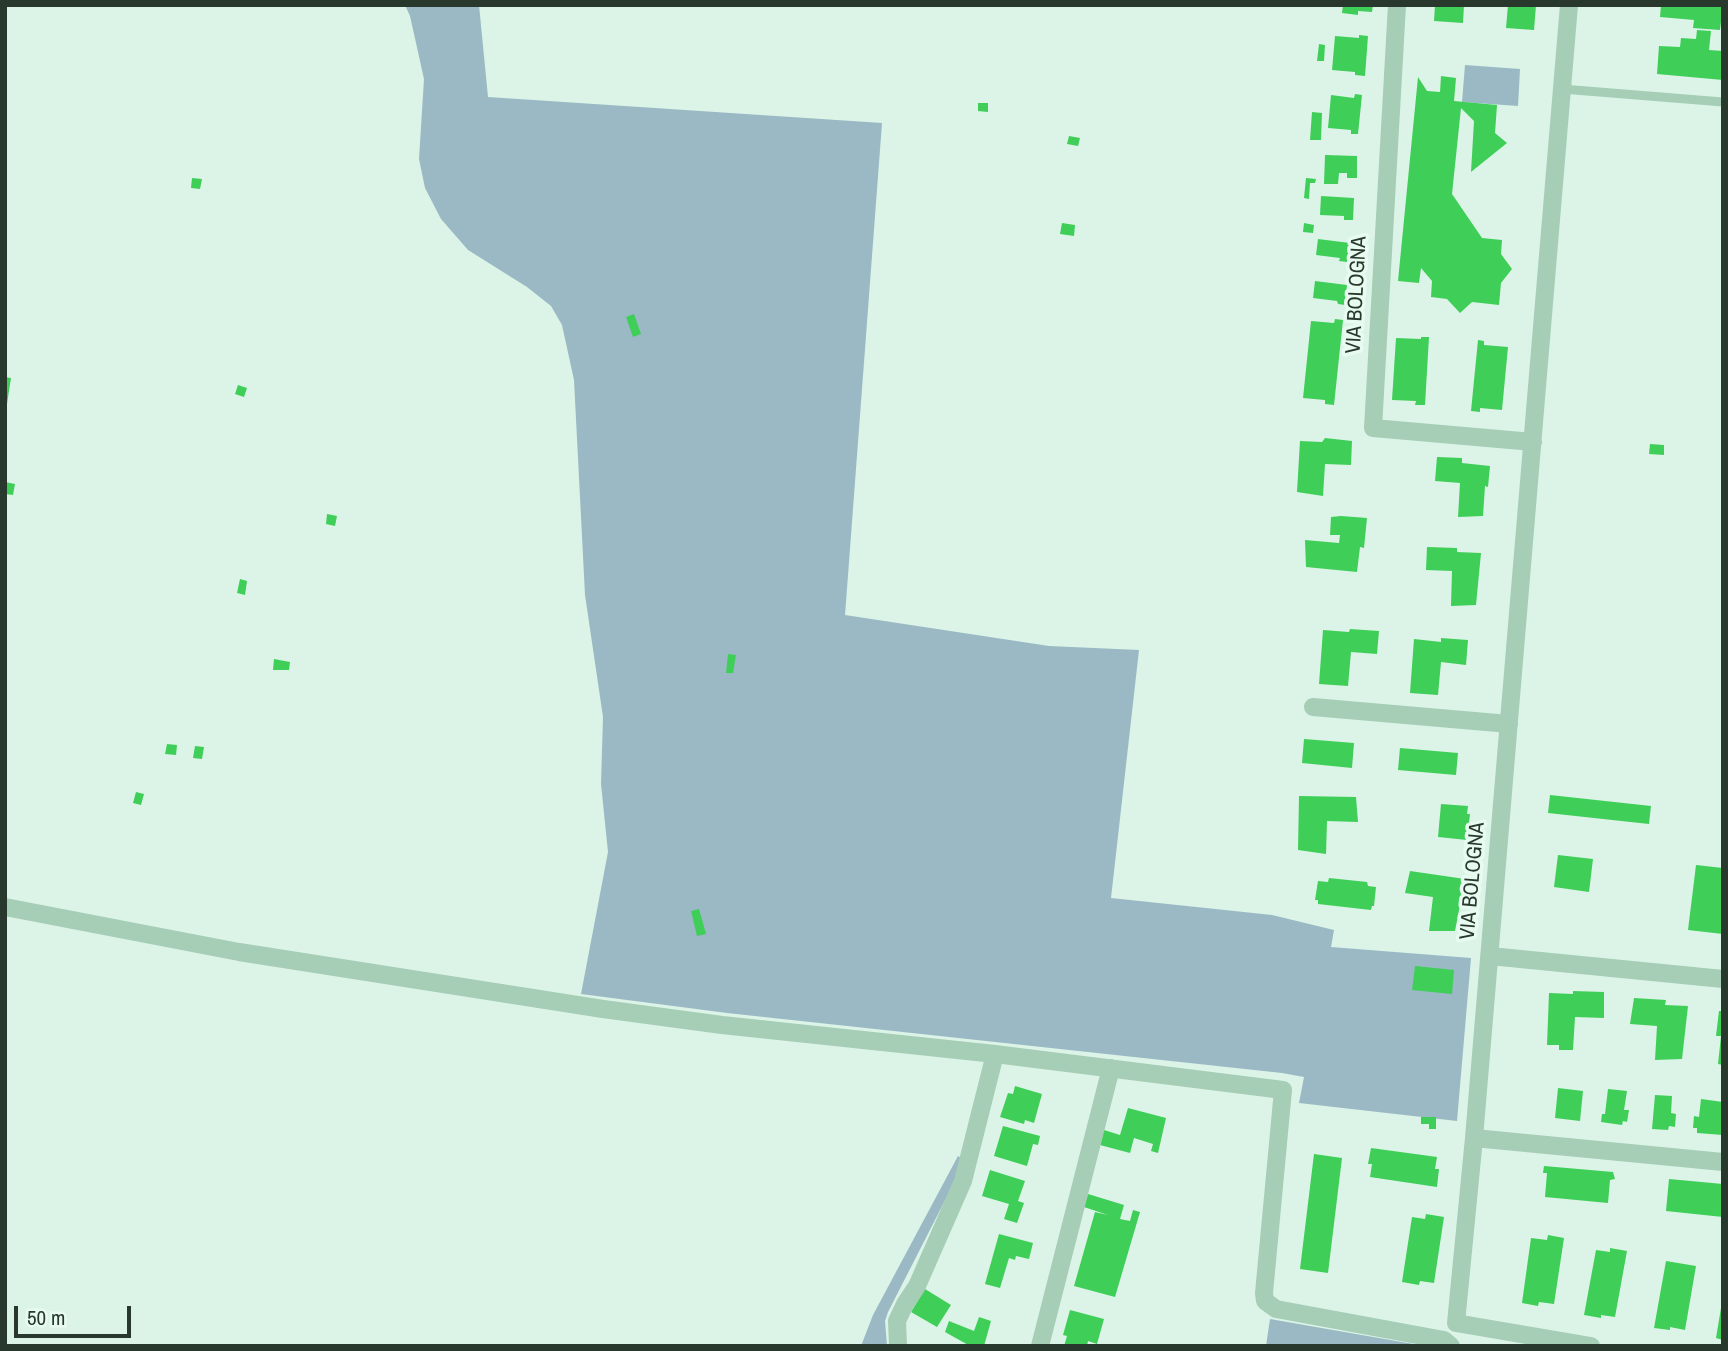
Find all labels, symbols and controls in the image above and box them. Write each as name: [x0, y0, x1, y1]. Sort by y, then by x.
street label: VIA BOLOGNA: [1341, 236, 1373, 354]
street label: VIA BOLOGNA: [1455, 821, 1491, 941]
scale bar: [18, 1292, 135, 1336]
text: 50 m: [27, 1303, 65, 1332]

